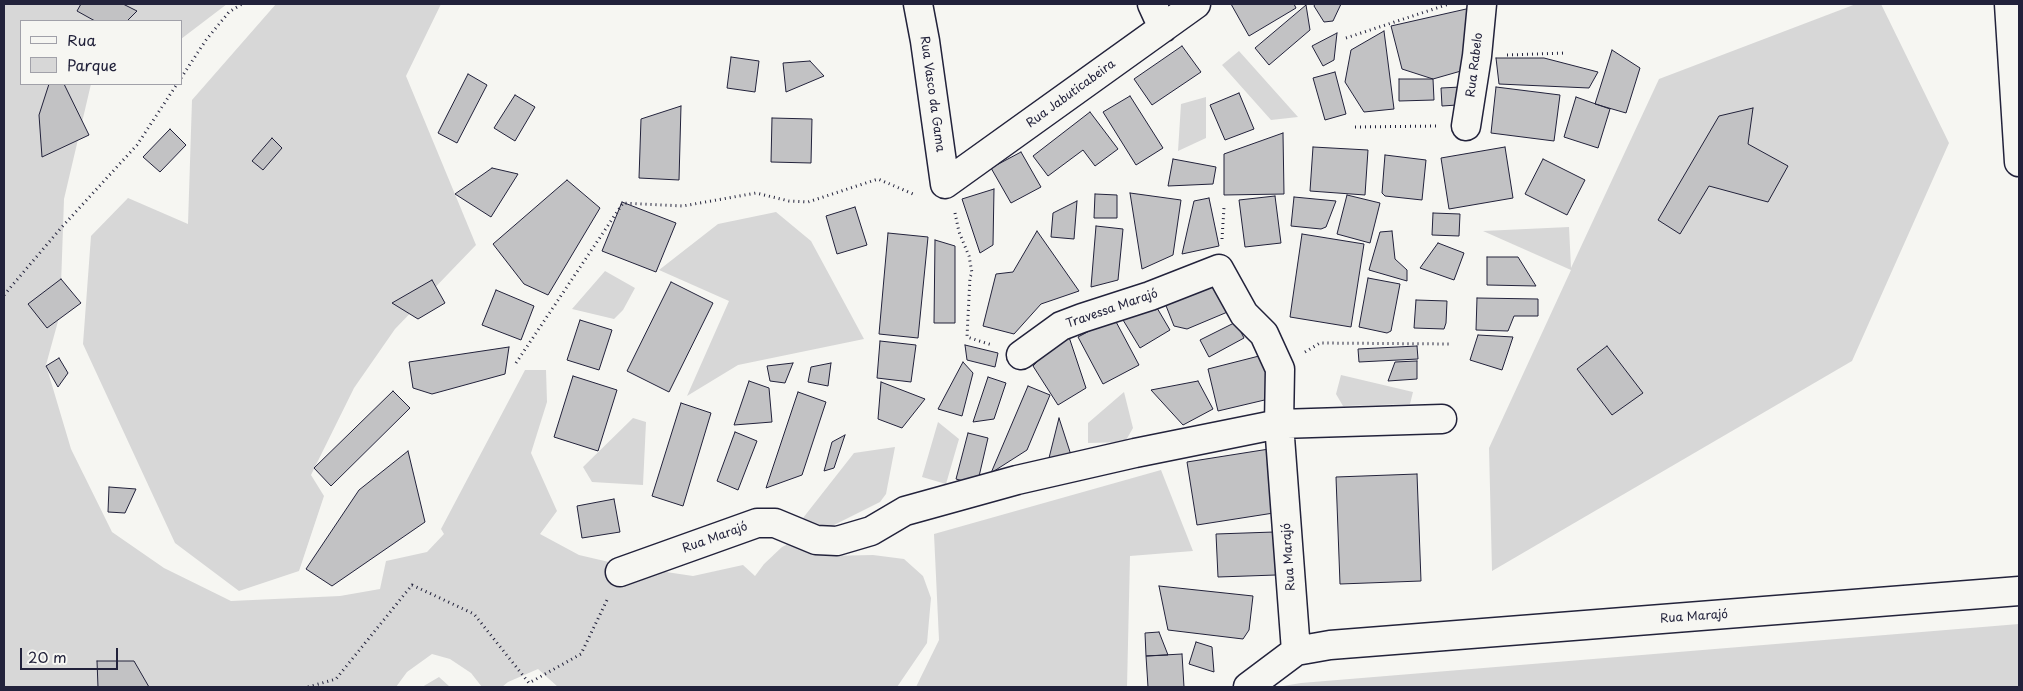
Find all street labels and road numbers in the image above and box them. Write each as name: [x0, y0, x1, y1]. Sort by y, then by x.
street label: Rua Rabelo: [1464, 32, 1486, 98]
street label: Rua Vasco da Gama: [917, 35, 947, 153]
street label: Rua Jabuticabeira: [1024, 57, 1118, 131]
street label: Travessa Marajó: [1064, 287, 1160, 331]
street label: Rua Marajó: [681, 520, 749, 556]
street label: Rua Marajó: [1279, 522, 1299, 592]
street label: Rua Marajó: [1659, 607, 1729, 627]

